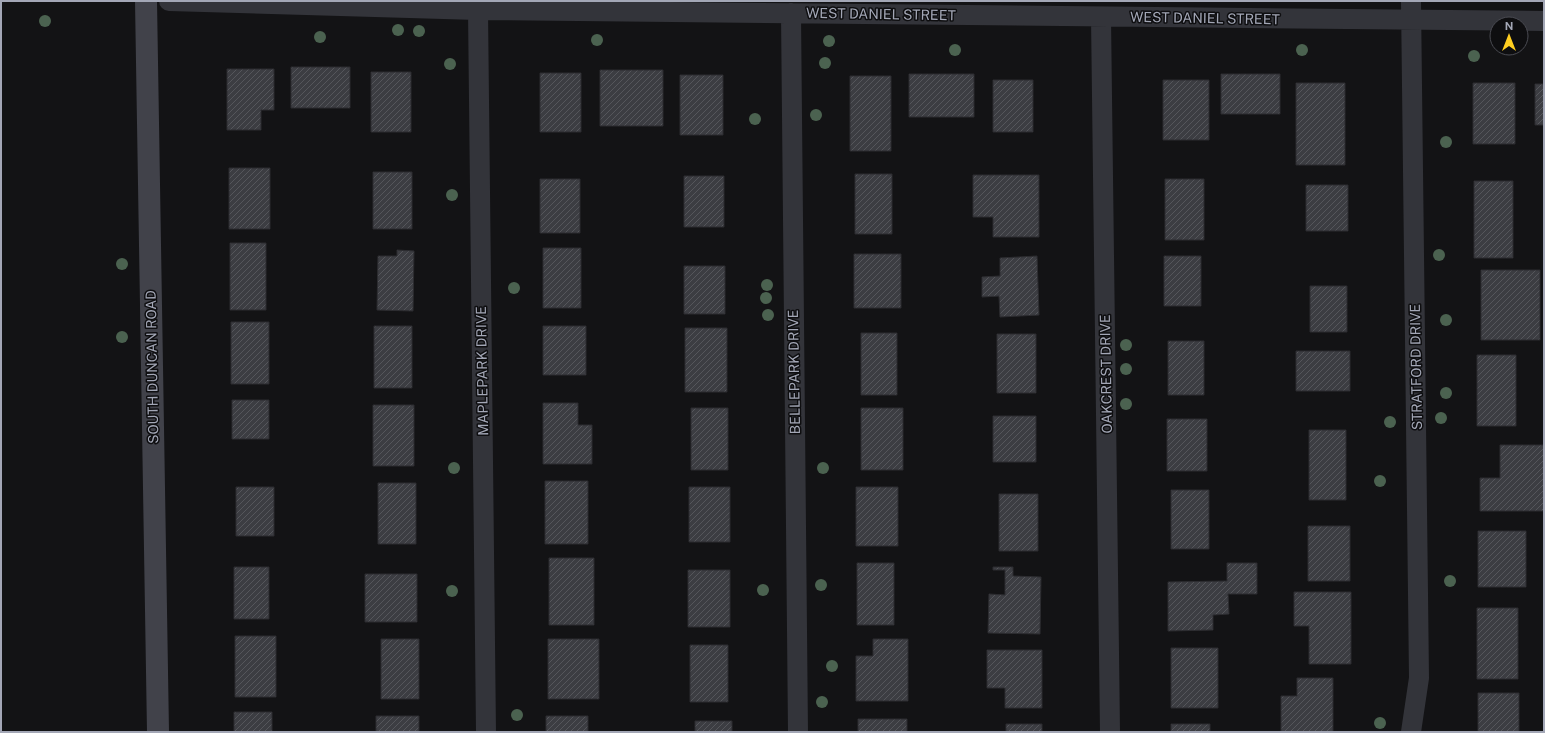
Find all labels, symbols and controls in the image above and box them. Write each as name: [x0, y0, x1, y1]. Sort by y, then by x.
street label: WEST DANIEL STREET: [806, 5, 956, 23]
street label: WEST DANIEL STREET: [1130, 9, 1280, 27]
north arrow: [1489, 16, 1529, 56]
text: N: [1505, 20, 1513, 32]
street label: SOUTH DUNCAN ROAD: [143, 290, 161, 444]
street label: STRATFORD DRIVE: [1407, 304, 1425, 430]
street label: MAPLEPARK DRIVE: [473, 306, 491, 436]
street label: BELLEPARK DRIVE: [785, 309, 803, 435]
street label: OAKCREST DRIVE: [1097, 314, 1115, 434]

